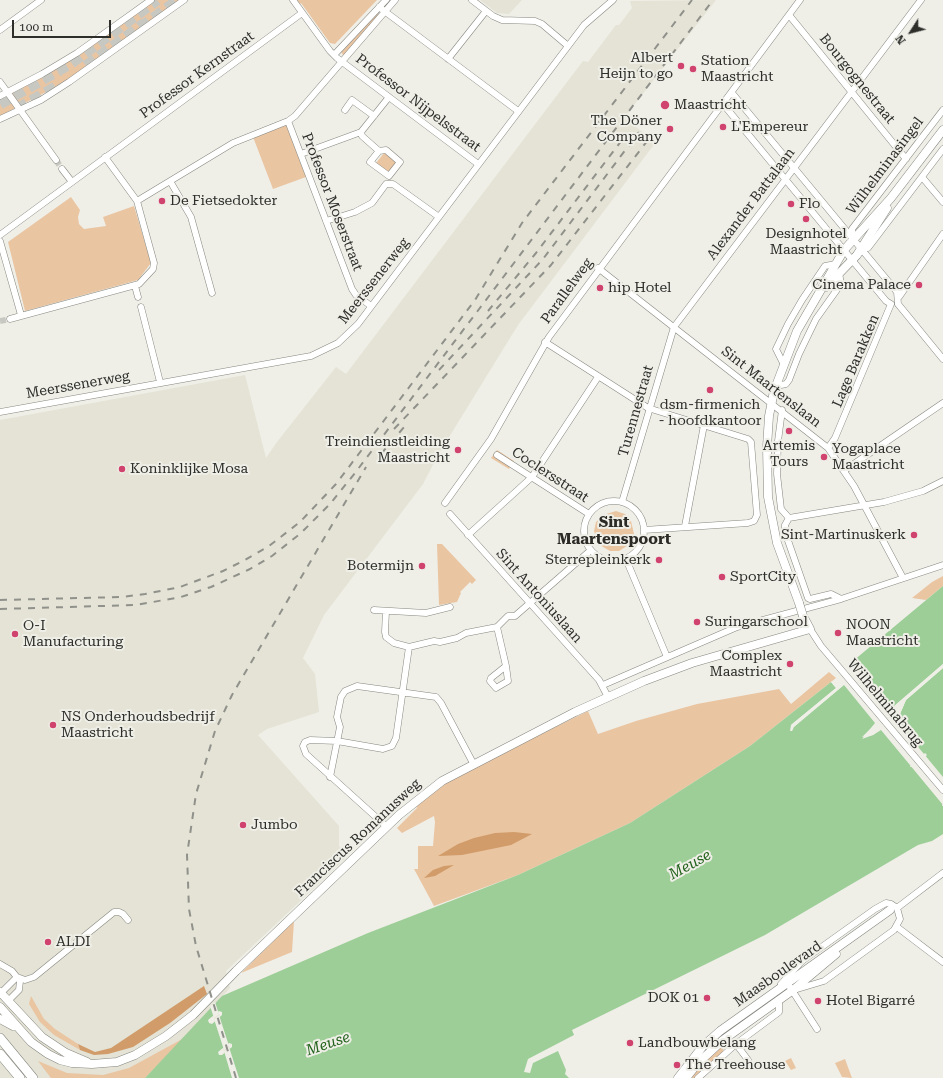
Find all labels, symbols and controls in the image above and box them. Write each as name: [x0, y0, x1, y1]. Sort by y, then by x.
scale bar: [14, 12, 113, 38]
north arrow: [891, 12, 931, 52]
text: 100 m: [19, 20, 53, 34]
street label: Professor Kernstraat: [137, 28, 257, 122]
street label: Bourgognestraat: [816, 31, 898, 127]
text: N: [893, 32, 909, 47]
street label: Professor Nijpelsstraat: [352, 50, 484, 156]
place label: Albert Heijn to go: [599, 50, 673, 82]
place label: Station Maastricht: [701, 53, 773, 86]
marker: Albert Heijn to go: [676, 61, 686, 71]
marker: Station Maastricht: [688, 64, 698, 74]
place label: Maastricht: [674, 97, 746, 113]
marker: Maastricht: [659, 99, 671, 111]
place label: The Döner Company: [590, 113, 662, 146]
street label: Wilhelminasingel: [843, 114, 927, 218]
place label: L'Empereur: [731, 119, 808, 135]
marker: L'Empereur: [718, 122, 728, 132]
marker: The Döner Company: [665, 124, 675, 134]
street label: Professor Moserstraat: [298, 131, 366, 273]
street label: Alexander Battalaan: [703, 145, 799, 263]
place label: De Fietsedokter: [170, 193, 277, 209]
marker: De Fietsedokter: [157, 196, 167, 206]
place label: Flo: [799, 196, 820, 212]
marker: Flo: [786, 199, 796, 209]
marker: Designhotel Maastricht: [801, 214, 811, 224]
place label: Designhotel Maastricht: [765, 226, 847, 258]
street label: Meerssenerweg: [335, 235, 413, 327]
street label: Parallelweg: [538, 255, 596, 327]
place label: Cinema Palace: [812, 277, 911, 293]
place label: hip Hotel: [608, 280, 671, 296]
marker: Cinema Palace: [914, 280, 924, 290]
marker: hip Hotel: [595, 283, 605, 293]
street label: Lage Barakken: [829, 312, 883, 410]
street label: Sint Maartenslaan: [718, 343, 824, 431]
street label: Turennestraat: [615, 363, 657, 459]
street label: Meerssenerweg: [25, 368, 131, 402]
marker: dsm-firmenich - hoofdkantoor: [705, 385, 715, 395]
place label: dsm-firmenich - hoofdkantoor: [658, 397, 762, 430]
marker: Artemis Tours: [784, 426, 794, 436]
place label: Treindienstleiding Maastricht: [325, 434, 450, 466]
place label: Artemis Tours: [763, 438, 815, 470]
place label: Yogaplace Maastricht: [832, 441, 904, 474]
street label: Coclersstraat: [508, 444, 592, 506]
marker: Treindienstleiding Maastricht: [453, 445, 463, 455]
marker: Yogaplace Maastricht: [819, 452, 829, 462]
place label: Koninklijke Mosa: [130, 461, 248, 477]
marker: Koninklijke Mosa: [117, 464, 127, 474]
district label: Sint Maartenspoort: [557, 514, 671, 549]
place label: Sint-Martinuskerk: [781, 527, 906, 543]
marker: Sint-Martinuskerk: [909, 530, 919, 540]
street label: Sint Antoniuslaan: [492, 546, 586, 646]
place label: Sterrepleinkerk: [545, 552, 651, 568]
marker: Sterrepleinkerk: [654, 555, 664, 565]
place label: Botermijn: [347, 558, 414, 574]
marker: Botermijn: [417, 561, 427, 571]
place label: SportCity: [730, 569, 796, 585]
marker: SportCity: [717, 572, 727, 582]
place label: Suringarschool: [705, 614, 808, 630]
marker: Suringarschool: [692, 617, 702, 627]
place label: NOON Maastricht: [846, 617, 918, 650]
place label: O-I Manufacturing: [23, 618, 123, 650]
marker: NOON Maastricht: [833, 628, 843, 638]
marker: O-I Manufacturing: [10, 629, 20, 639]
place label: Complex Maastricht: [710, 648, 782, 680]
street label: Wilhelminabrug: [843, 656, 927, 750]
marker: Complex Maastricht: [785, 659, 795, 669]
place label: NS Onderhoudsbedrijf Maastricht: [61, 709, 215, 742]
marker: NS Onderhoudsbedrijf Maastricht: [48, 720, 58, 730]
street label: Franciscus Romanusweg: [292, 775, 424, 901]
place label: Jumbo: [251, 817, 298, 833]
marker: Jumbo: [238, 820, 248, 830]
water label: Meuse: [666, 846, 714, 884]
place label: ALDI: [56, 934, 91, 950]
marker: ALDI: [43, 937, 53, 947]
street label: Maasboulevard: [731, 938, 825, 1010]
place label: DOK 01: [648, 990, 699, 1006]
marker: DOK 01: [702, 993, 712, 1003]
place label: Hotel Bigarré: [826, 993, 915, 1009]
marker: Hotel Bigarré: [813, 996, 823, 1006]
water label: Meuse: [304, 1028, 352, 1060]
place label: Landbouwbelang: [638, 1035, 756, 1051]
marker: Landbouwbelang: [625, 1038, 635, 1048]
place label: The Treehouse: [685, 1057, 785, 1073]
marker: The Treehouse: [672, 1060, 682, 1070]

